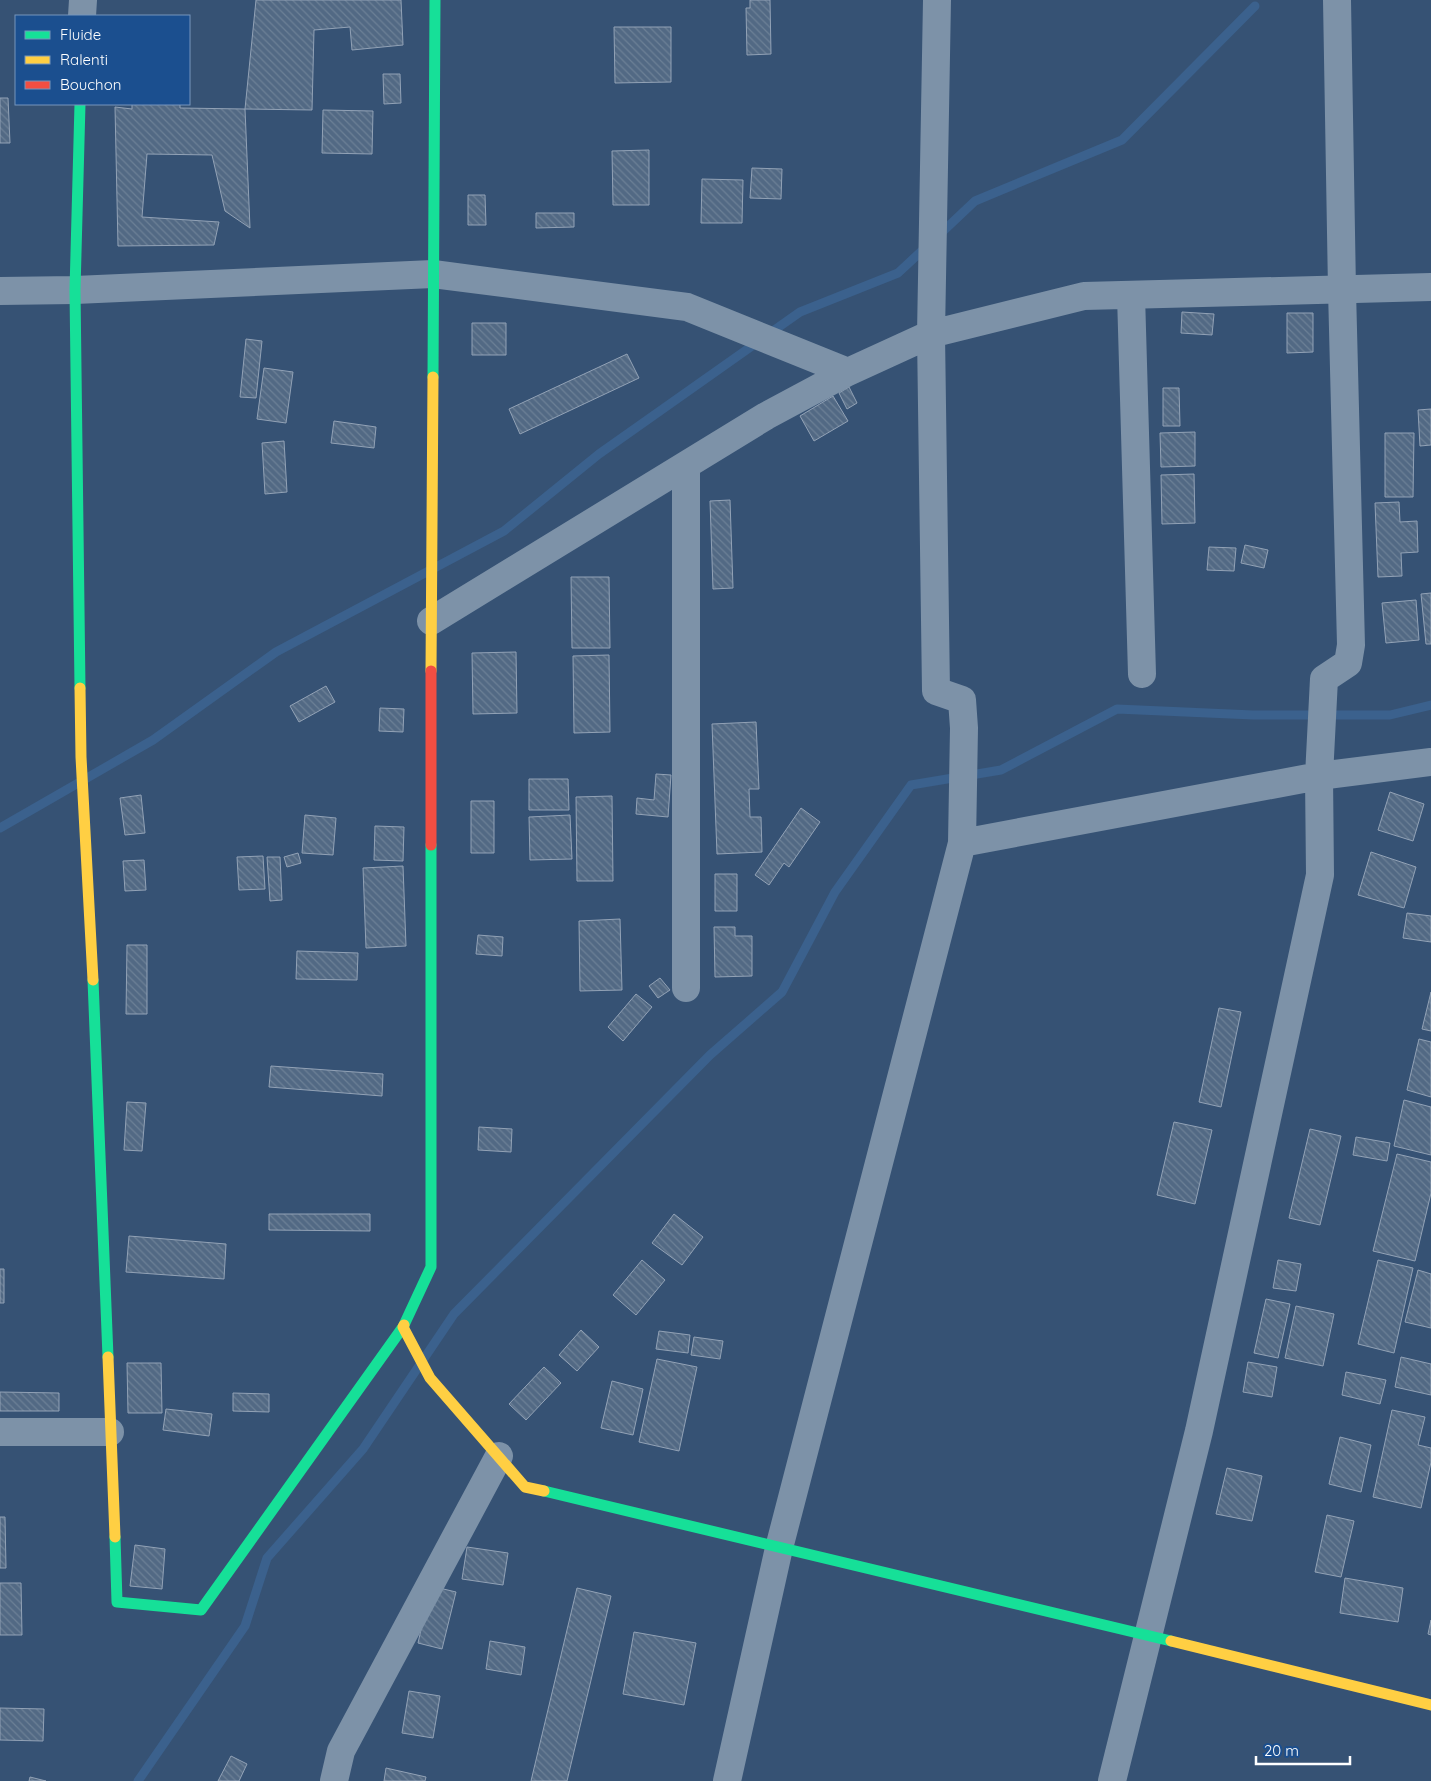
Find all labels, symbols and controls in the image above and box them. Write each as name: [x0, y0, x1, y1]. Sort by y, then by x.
legend: [15, 15, 190, 105]
text: Fluide: [60, 25, 101, 44]
text: Ralenti: [60, 50, 108, 69]
text: Bouchon: [60, 75, 121, 94]
scale bar: [1256, 1734, 1350, 1766]
text: 20 m: [1264, 1741, 1299, 1760]

